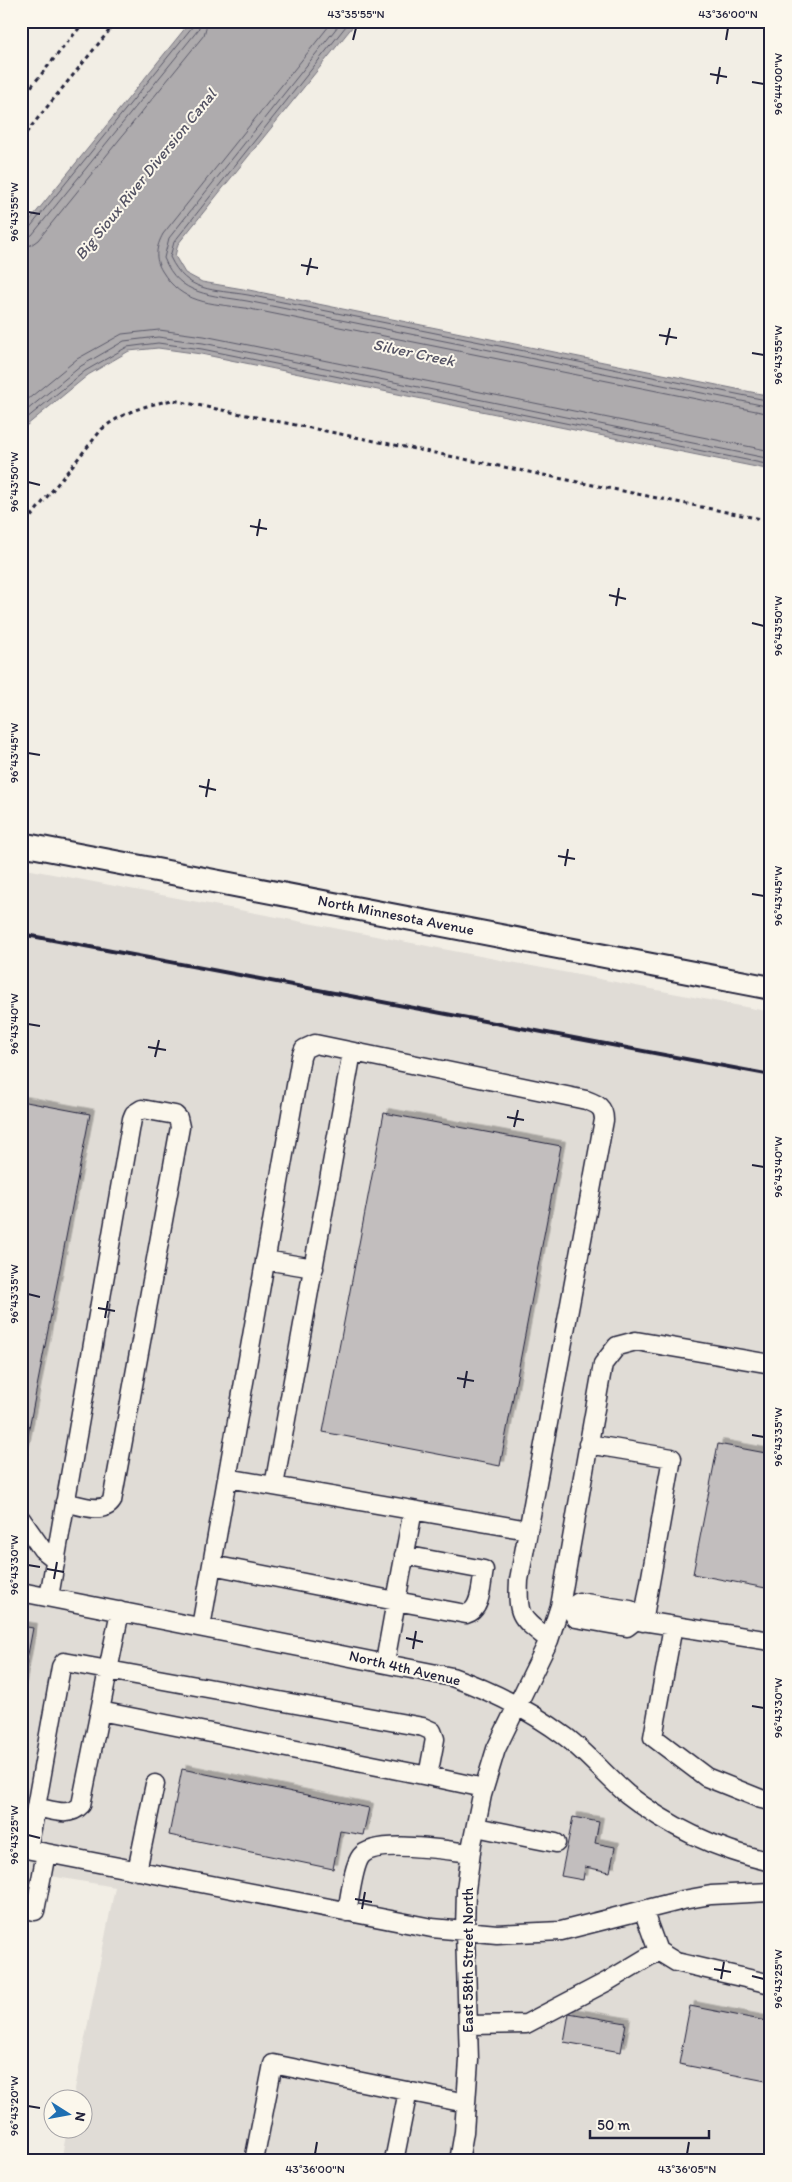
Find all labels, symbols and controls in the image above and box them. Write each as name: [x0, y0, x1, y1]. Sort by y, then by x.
text: 43°35'55"N: [327, 7, 385, 21]
text: 43°36'00"N: [698, 7, 758, 21]
text: 96°44'00"W: [771, 53, 785, 115]
water label: Big Sioux River Diversion Canal: [71, 84, 221, 263]
text: 96°43'55"W: [7, 182, 21, 242]
text: 96°43'55"W: [771, 325, 785, 385]
water label: Silver Creek: [372, 335, 457, 371]
text: 96°43'50"W: [7, 452, 21, 512]
text: 96°43'50"W: [771, 596, 785, 656]
text: 96°43'45"W: [7, 723, 21, 783]
text: 96°43'45"W: [771, 866, 785, 926]
street label: North Minnesota Avenue: [316, 891, 476, 939]
text: 96°43'40"W: [7, 993, 21, 1055]
text: 96°43'40"W: [771, 1136, 785, 1198]
text: 96°43'35"W: [7, 1264, 21, 1324]
text: 96°43'35"W: [771, 1407, 785, 1467]
text: 96°43'30"W: [7, 1535, 21, 1595]
street label: North 4th Avenue: [347, 1646, 463, 1690]
text: 96°43'30"W: [771, 1678, 785, 1738]
text: 96°43'25"W: [7, 1805, 21, 1865]
street label: East 58th Street North: [459, 1887, 477, 2033]
text: 96°43'25"W: [771, 1949, 785, 2009]
text: 96°43'20"W: [7, 2076, 21, 2136]
north arrow: [42, 2090, 92, 2140]
scale bar: [590, 2107, 708, 2139]
text: N: [71, 2110, 90, 2123]
text: 50 m: [597, 2116, 630, 2134]
text: 43°36'00"N: [285, 2162, 345, 2176]
text: 43°36'05"N: [658, 2162, 716, 2176]

